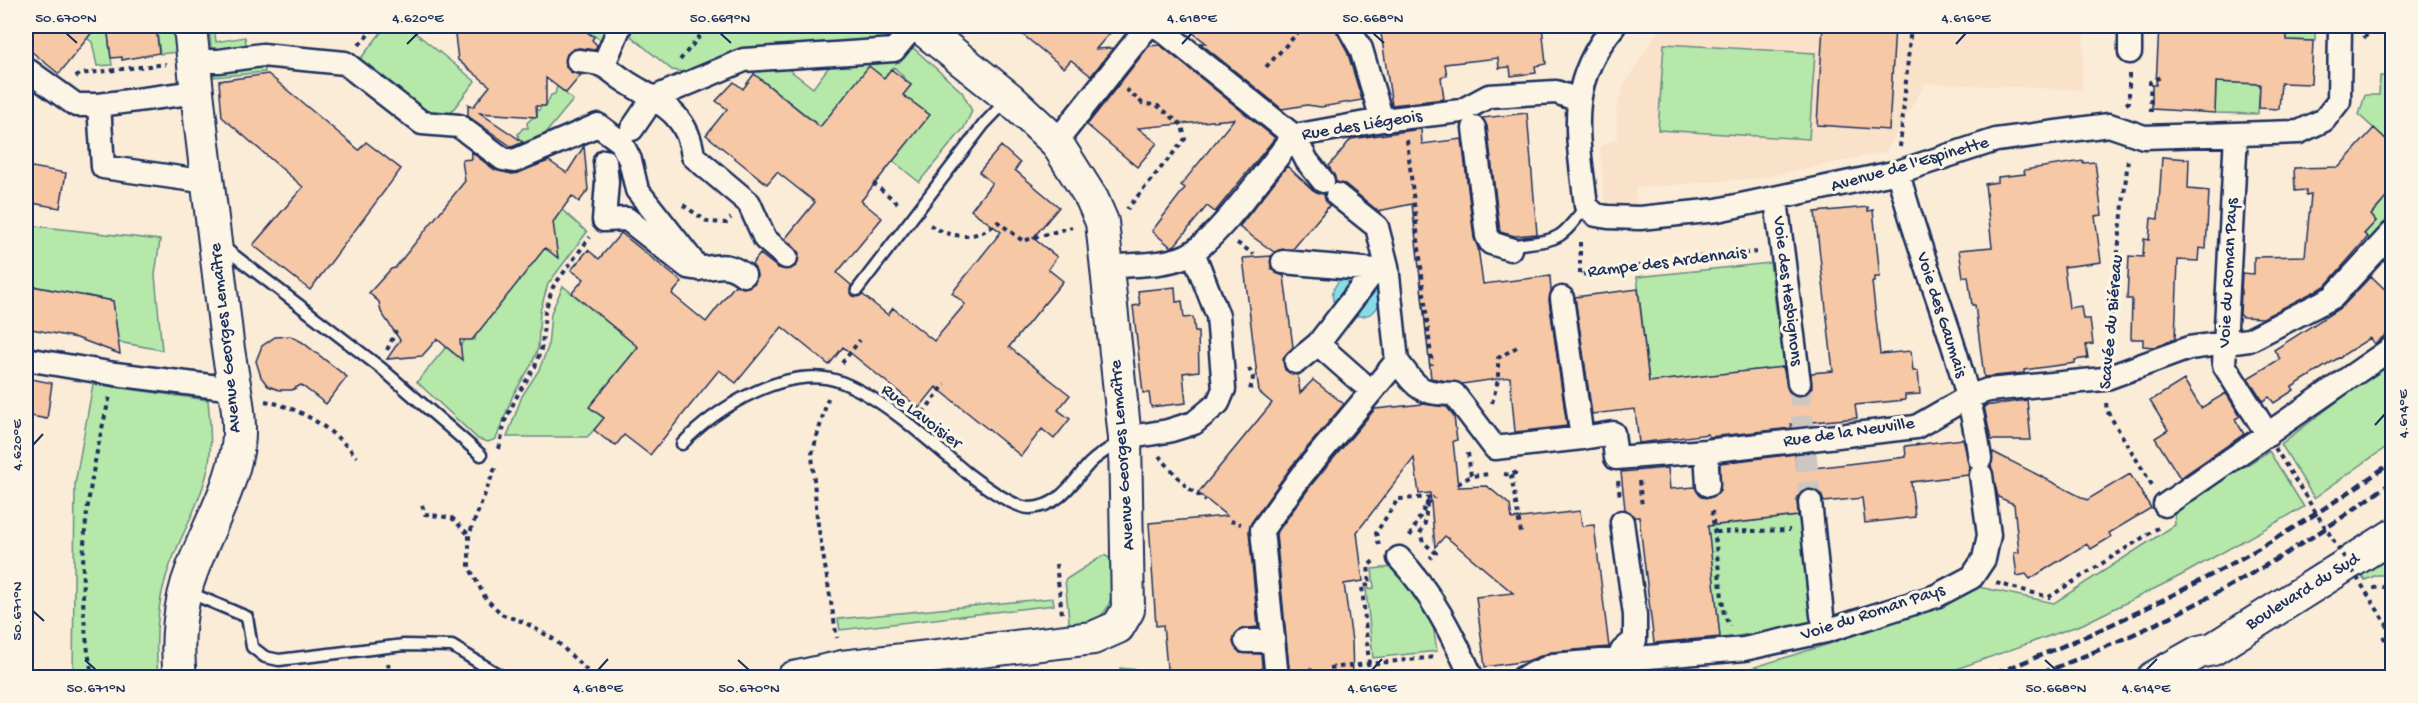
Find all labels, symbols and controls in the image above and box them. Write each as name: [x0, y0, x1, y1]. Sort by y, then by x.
text: 50.670°N: [35, 10, 97, 28]
text: 4.620°E: [392, 10, 444, 28]
text: 50.669°N: [690, 10, 750, 28]
text: 4.618°E: [1167, 10, 1218, 28]
text: 50.668°N: [1342, 10, 1404, 28]
text: 4.616°E: [1941, 10, 1991, 28]
street label: Rue des Liégeois: [1300, 106, 1425, 146]
street label: Avenue de l'Espinette: [1829, 132, 1992, 198]
street label: Voie du Roman Pays: [2215, 196, 2243, 349]
street label: Voie des Hesbignons: [1767, 214, 1807, 368]
street label: Avenue Georges Lemaître: [206, 241, 246, 434]
street label: Rampe des Ardennais: [1586, 243, 1749, 283]
street label: Voie des Gaumais: [1911, 249, 1972, 382]
street label: Scavée du Biéreau: [2096, 253, 2128, 390]
street label: Avenue Georges Lemaître: [1106, 358, 1140, 551]
street label: Rue Lavoisier: [877, 380, 967, 455]
text: 4.614°E: [2395, 389, 2413, 438]
street label: Rue de la Neuville: [1782, 413, 1917, 453]
text: 4.620°E: [9, 419, 27, 471]
street label: Boulevard du Sud: [2241, 548, 2365, 636]
street label: Voie du Roman Pays: [1798, 579, 1949, 646]
text: 50.671°N: [9, 581, 27, 641]
text: 50.671°N: [66, 680, 126, 698]
text: 4.618°E: [573, 680, 624, 698]
text: 50.670°N: [718, 680, 780, 698]
text: 4.616°E: [1347, 680, 1397, 698]
text: 50.668°N: [2025, 680, 2087, 698]
text: 4.614°E: [2122, 680, 2171, 698]

